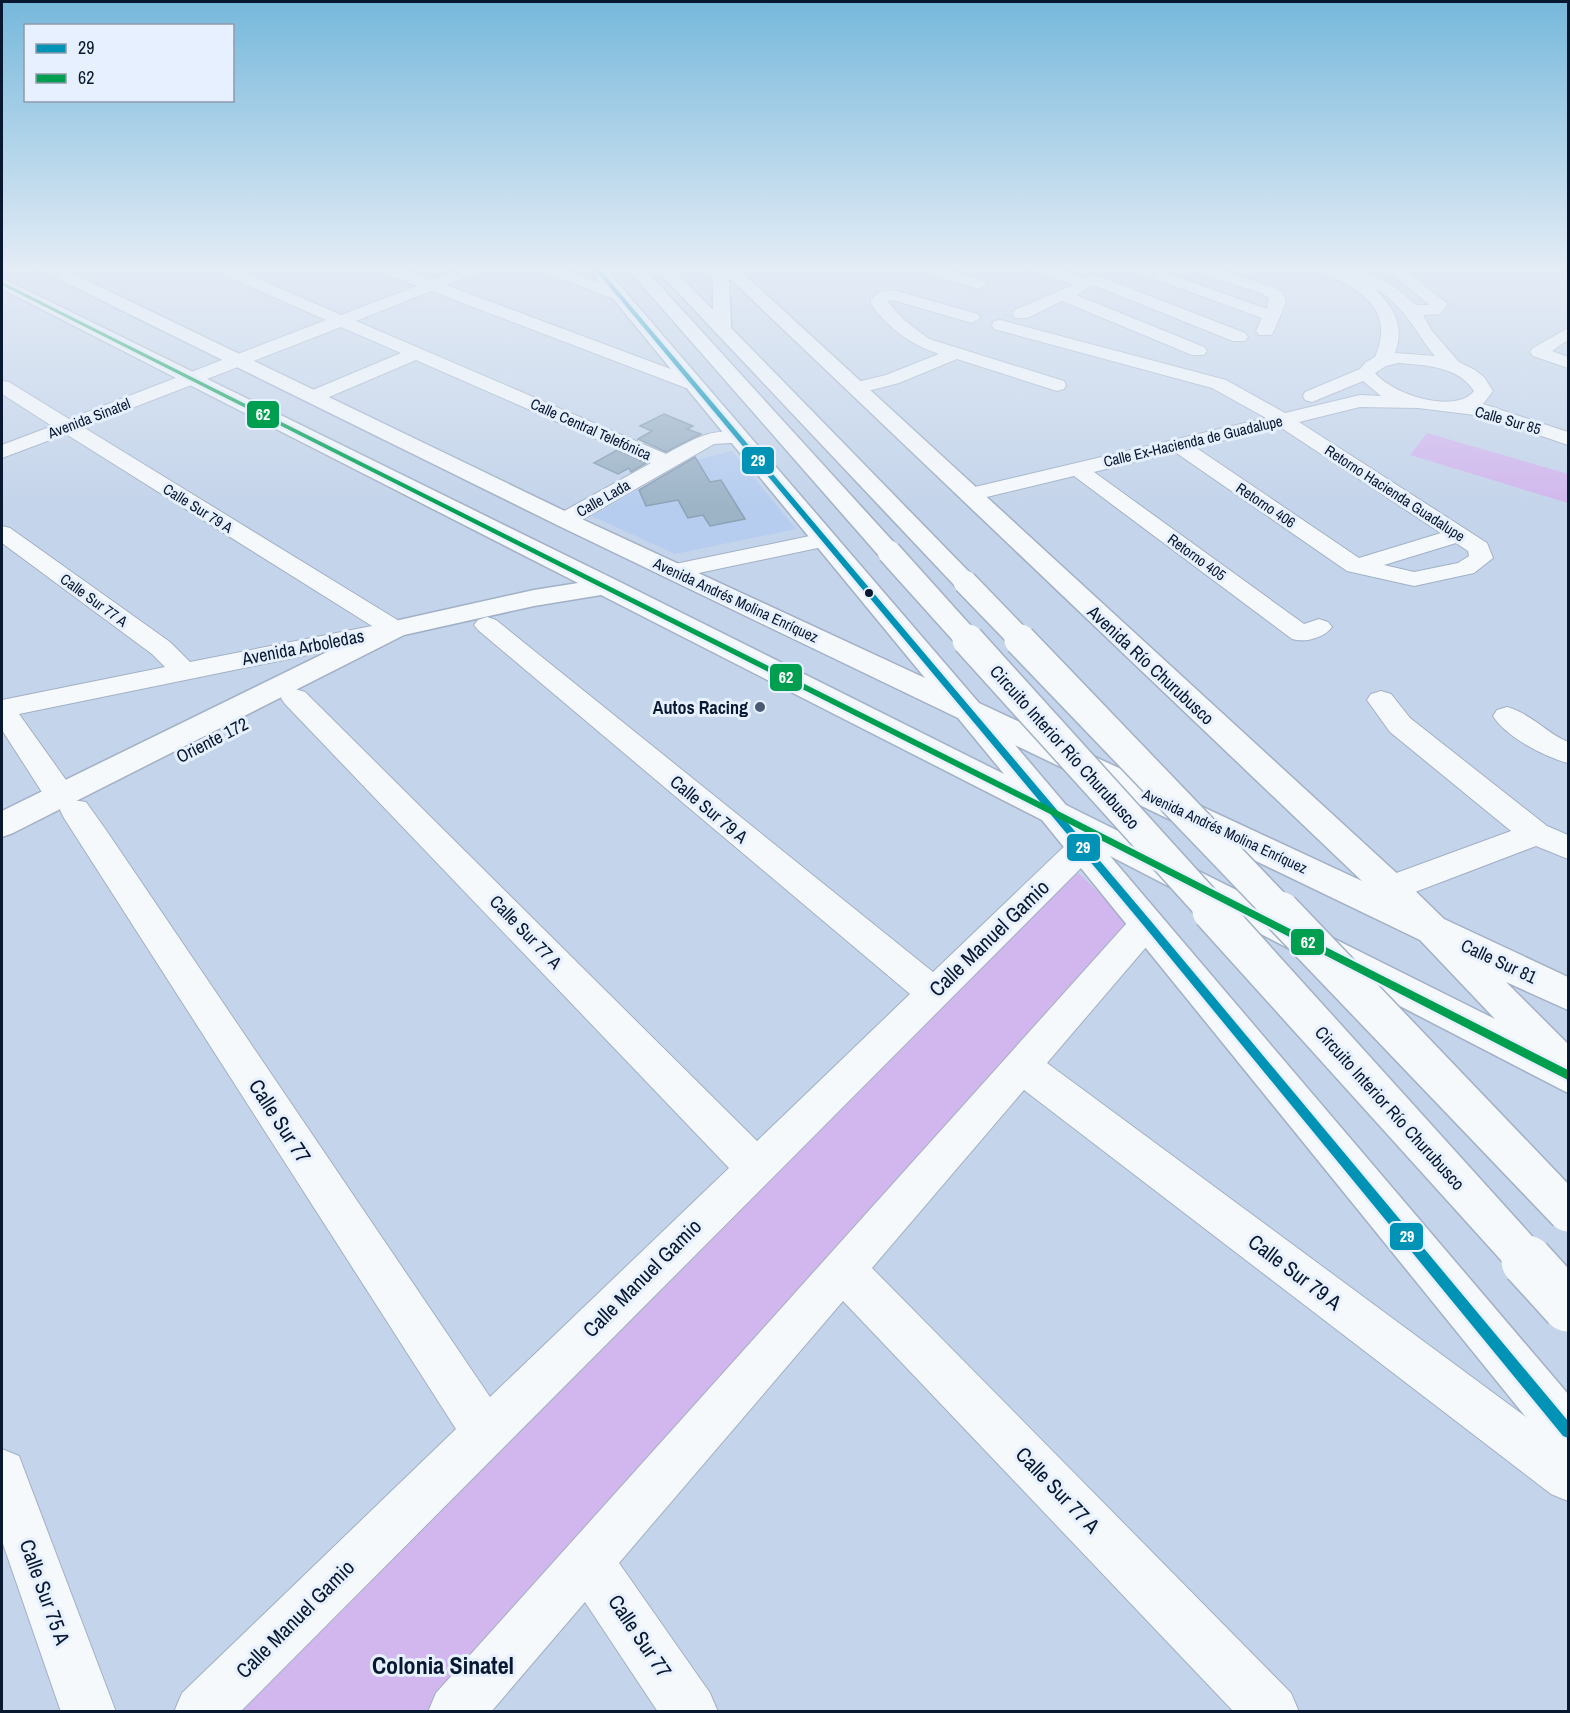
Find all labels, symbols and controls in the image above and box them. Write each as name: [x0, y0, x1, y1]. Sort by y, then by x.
legend: [24, 24, 234, 102]
text: 29: [78, 35, 94, 60]
text: 62: [78, 65, 94, 90]
street label: Avenida Sinatel: [44, 393, 133, 444]
street label: Calle Central Telefónica: [527, 393, 655, 465]
line badge: 62: [246, 400, 280, 429]
street label: Calle Sur 85: [1473, 401, 1544, 439]
text: 62: [256, 403, 270, 425]
street label: Calle Ex-Hacienda de Guadalupe: [1101, 410, 1285, 472]
street label: Retorno Hacienda Guadalupe: [1321, 440, 1469, 546]
line badge: 29: [741, 446, 775, 475]
text: 29: [751, 449, 765, 471]
street label: Calle Lada: [572, 474, 634, 522]
street label: Retorno 406: [1232, 477, 1300, 533]
street label: Calle Sur 79 A: [159, 478, 238, 538]
street label: Retorno 405: [1163, 529, 1231, 585]
street label: Avenida Andrés Molina Enríquez: [649, 552, 822, 647]
street label: Calle Sur 77 A: [56, 568, 133, 632]
unlabelled marker: [863, 587, 875, 599]
street label: Avenida Río Churubusco: [1082, 599, 1220, 730]
street label: Avenida Arboledas: [239, 623, 366, 671]
street label: Circuito Interior Río Churubusco: [984, 659, 1146, 835]
line badge: 62: [769, 663, 803, 692]
text: 62: [779, 666, 793, 688]
place label: Autos Racing: [653, 695, 748, 720]
marker: Autos Racing: [753, 700, 767, 714]
street label: Oriente 172: [172, 711, 252, 769]
street label: Calle Sur 79 A: [665, 769, 753, 849]
street label: Avenida Andrés Molina Enríquez: [1138, 783, 1311, 878]
line badge: 29: [1066, 833, 1101, 862]
text: 29: [1076, 836, 1090, 858]
street label: Calle Manuel Gamio: [922, 873, 1056, 1003]
street label: Calle Sur 77 A: [484, 889, 568, 975]
line badge: 62: [1290, 928, 1325, 956]
text: 62: [1301, 931, 1315, 953]
street label: Calle Sur 81: [1457, 933, 1542, 990]
street label: Circuito Interior Río Churubusco: [1309, 1020, 1471, 1196]
street label: Calle Sur 77: [242, 1073, 318, 1169]
street label: Calle Manuel Gamio: [576, 1212, 708, 1344]
line badge: 29: [1389, 1222, 1424, 1251]
text: 29: [1400, 1225, 1414, 1247]
street label: Calle Sur 79 A: [1242, 1227, 1348, 1317]
street label: Calle Sur 77 A: [1009, 1440, 1107, 1540]
street label: Calle Sur 75 A: [13, 1535, 78, 1649]
street label: Calle Manuel Gamio: [229, 1553, 361, 1685]
street label: Calle Sur 77: [601, 1589, 679, 1683]
district label: Colonia Sinatel: [372, 1649, 514, 1681]

